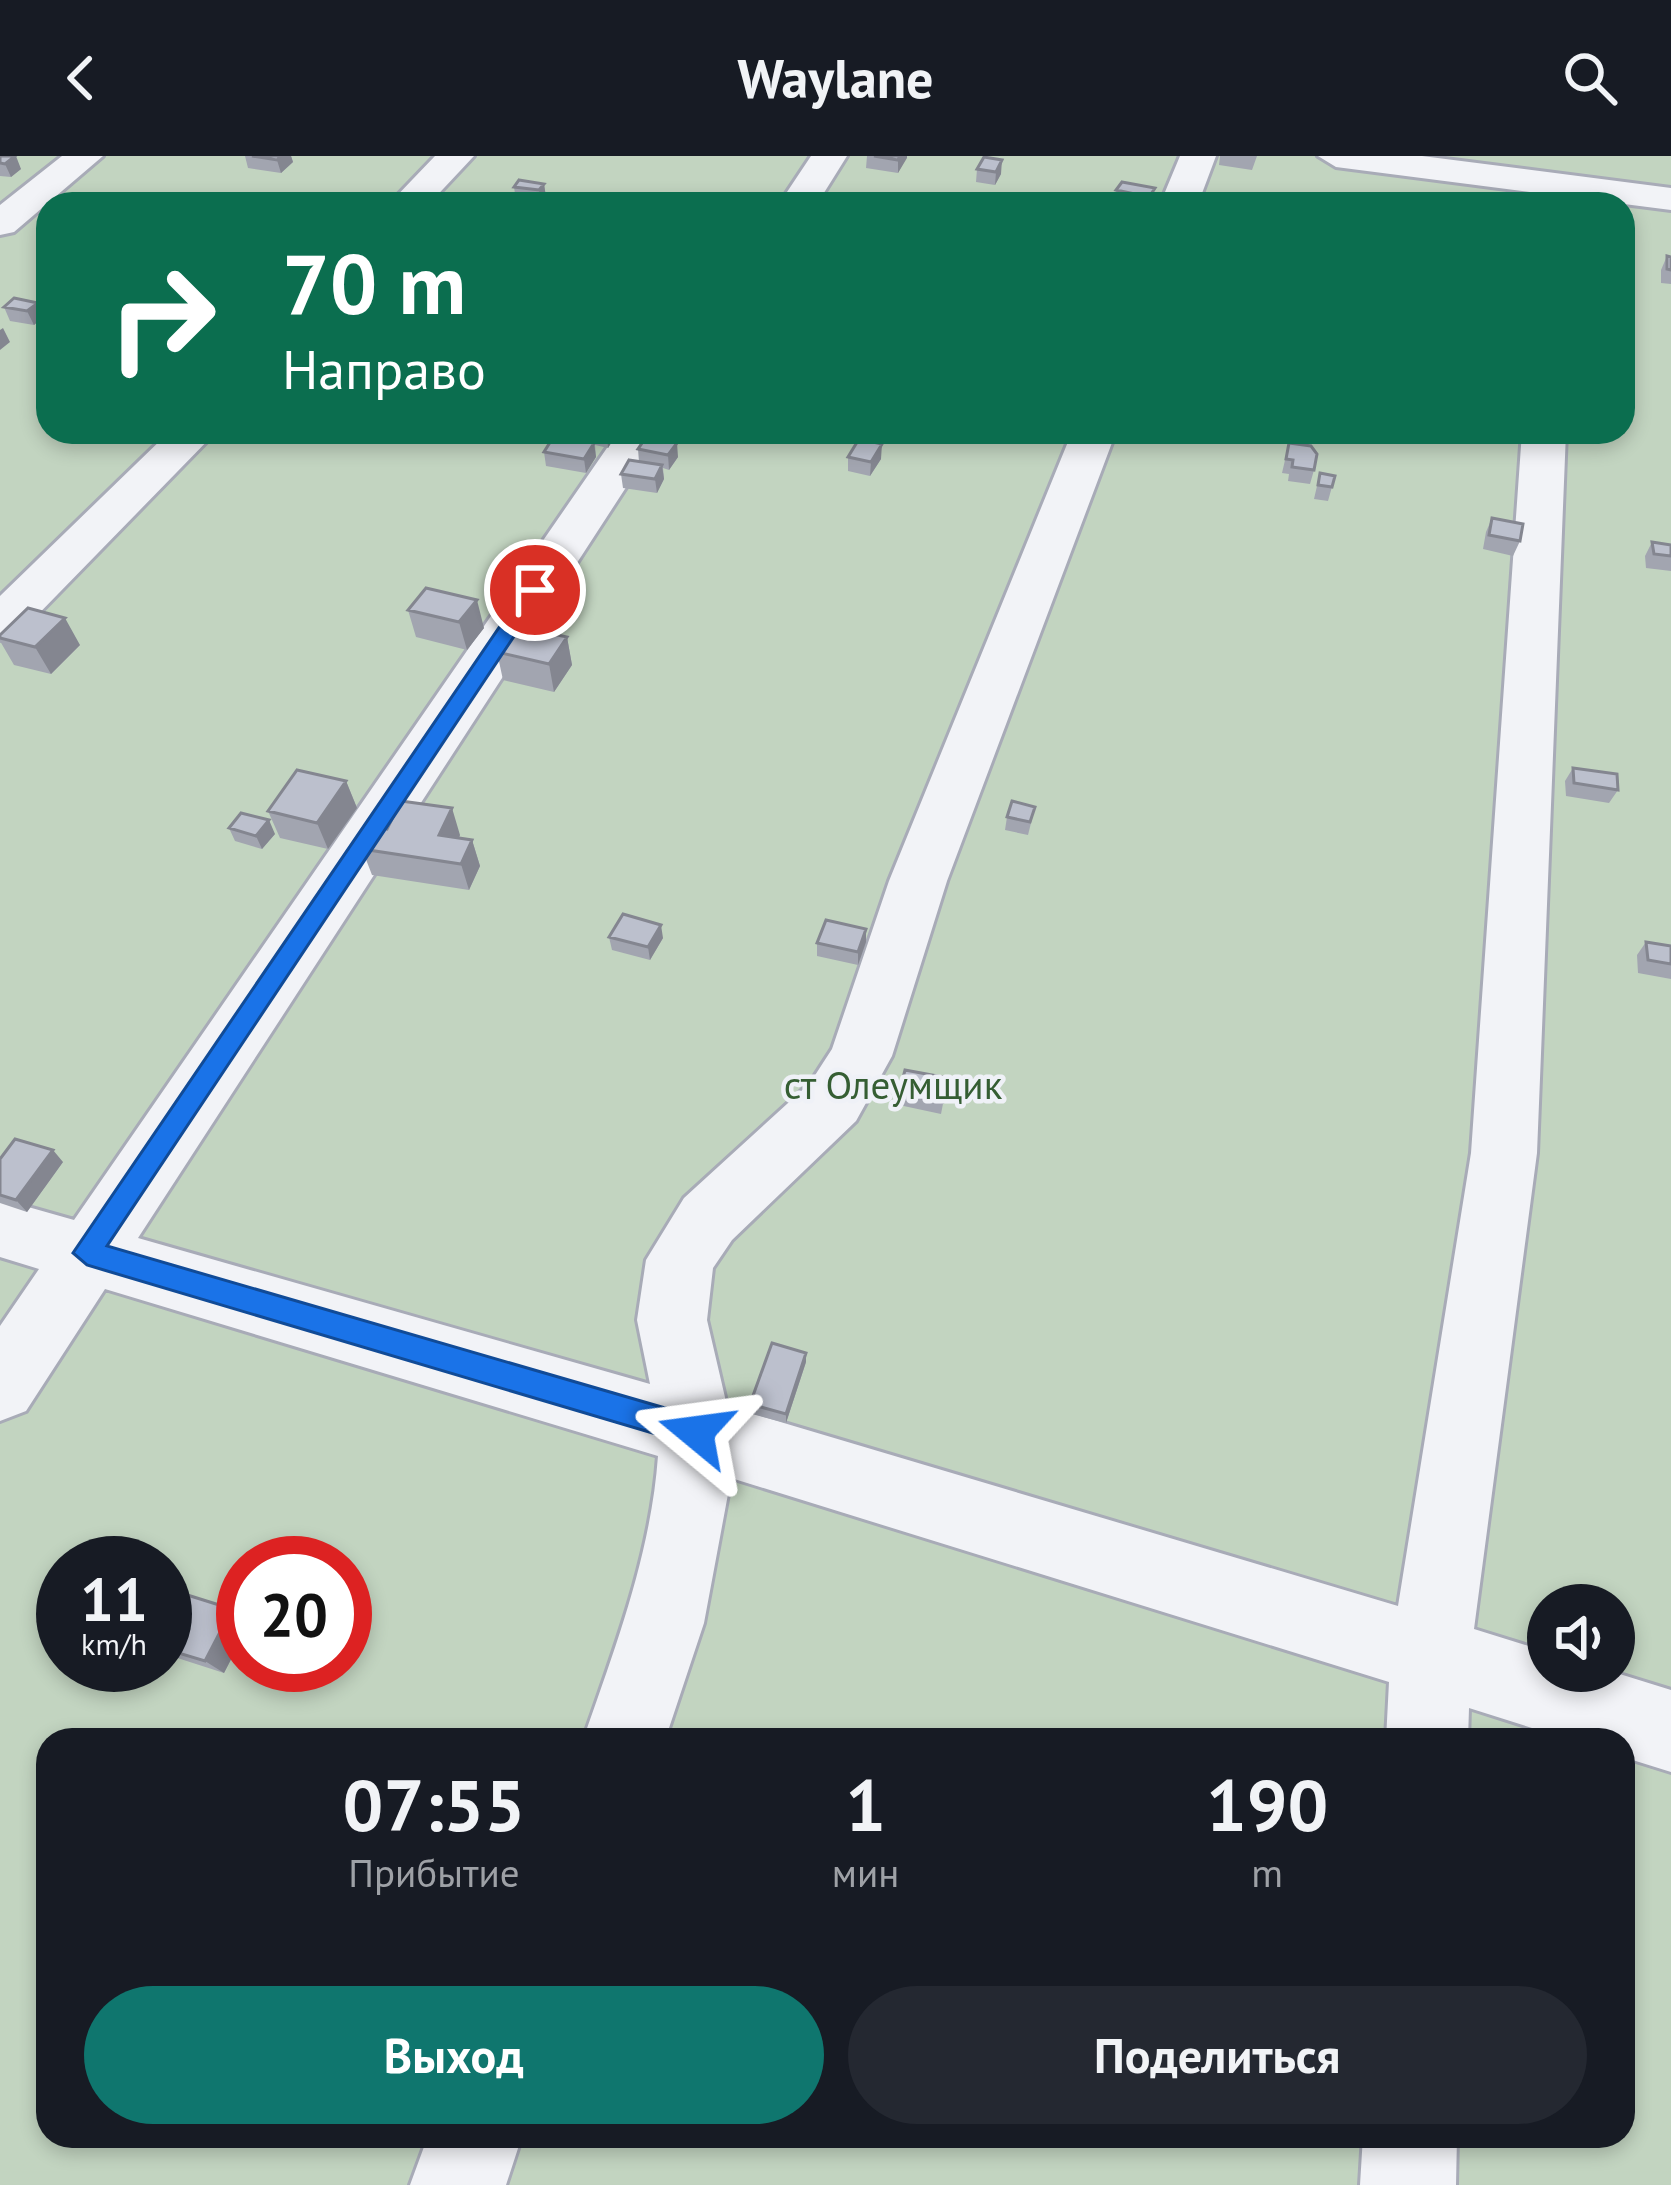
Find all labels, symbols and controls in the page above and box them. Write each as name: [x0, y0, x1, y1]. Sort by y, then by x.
text: Waylane: [737, 43, 934, 113]
icon: back: [48, 45, 114, 111]
icon: search: [1557, 45, 1623, 111]
text: 70 m: [282, 228, 466, 337]
icon: right: [84, 240, 240, 396]
text: Направо: [282, 334, 486, 404]
pin: [484, 539, 586, 641]
icon: arrive: [502, 557, 568, 623]
park label: ст Олеумщик: [784, 1059, 1003, 1110]
position arrow: [633, 1369, 759, 1495]
speed limit sign: 20: [216, 1536, 372, 1692]
text: 11: [80, 1560, 148, 1638]
map controls: [1527, 1584, 1635, 1692]
button: sound: [1527, 1584, 1635, 1692]
text: km/h: [81, 1624, 147, 1663]
text: 07:55: [343, 1758, 525, 1851]
text: 1: [845, 1758, 886, 1851]
text: 190: [1206, 1758, 1328, 1851]
text: Прибытие: [348, 1847, 520, 1898]
text: мин: [832, 1847, 899, 1898]
text: m: [1251, 1847, 1283, 1898]
button: Выход: [84, 1986, 824, 2124]
button: Поделиться: [848, 1986, 1587, 2124]

